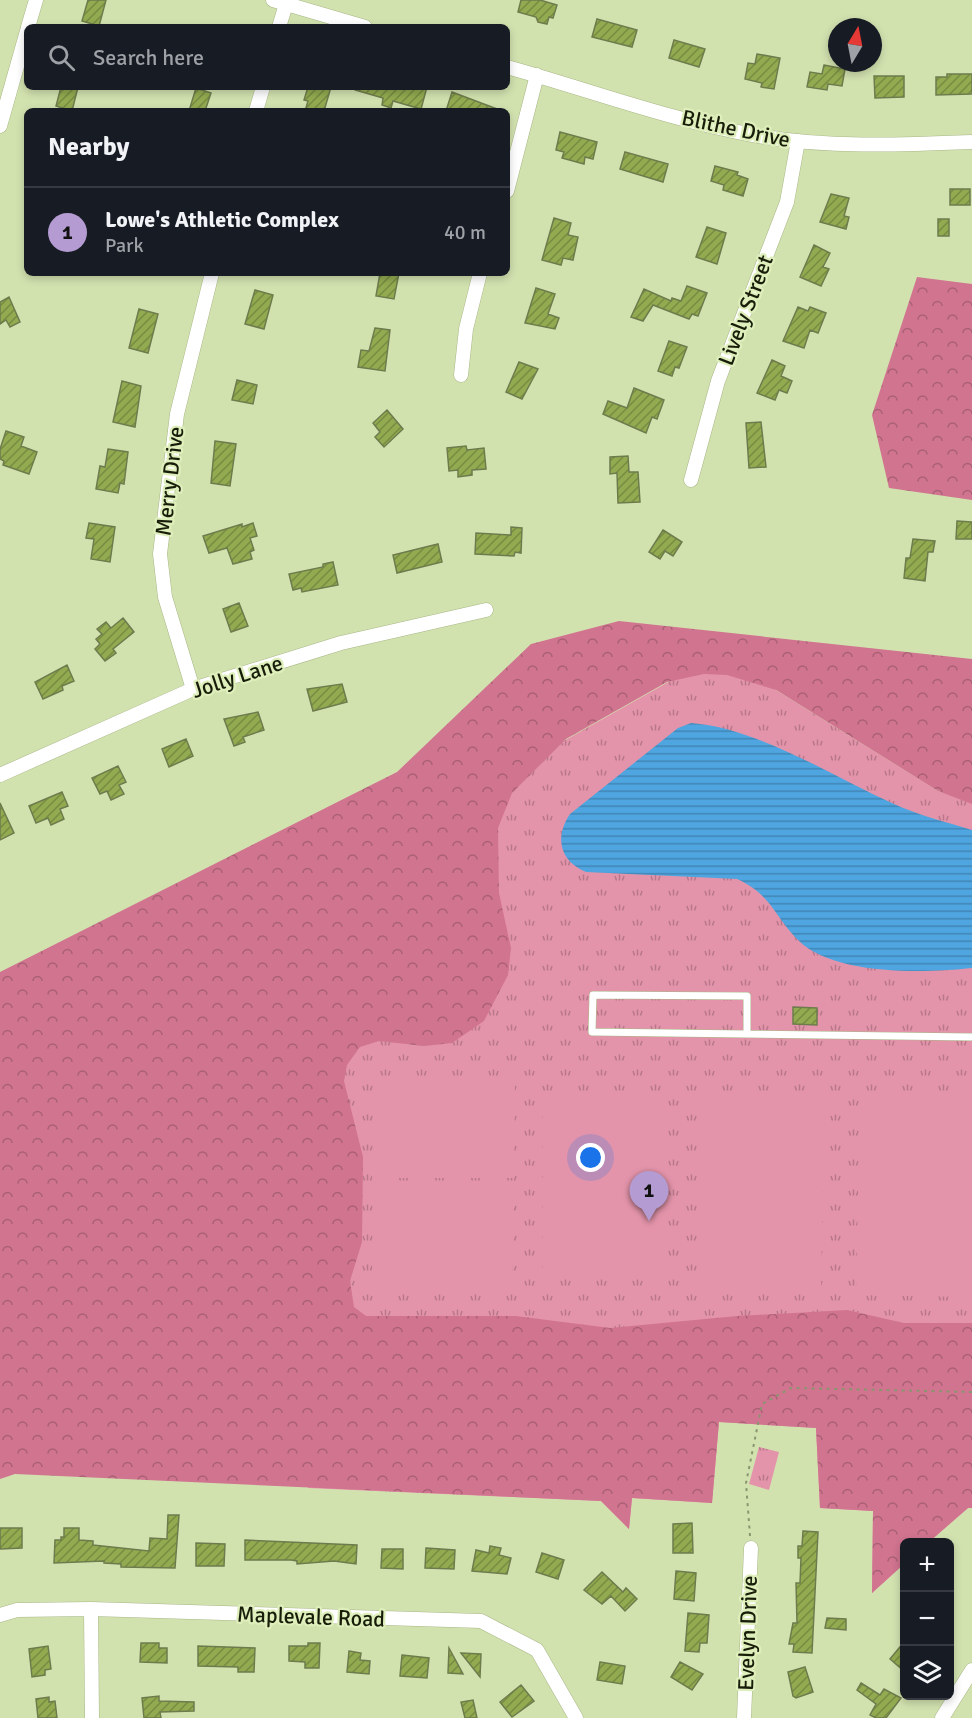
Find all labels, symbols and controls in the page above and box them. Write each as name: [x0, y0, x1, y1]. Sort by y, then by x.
north arrow: [828, 18, 882, 72]
search box: [24, 24, 510, 90]
icon: search: [45, 41, 78, 74]
text: Search here: [93, 44, 204, 71]
street label: Blithe Drive: [679, 104, 793, 153]
text: Nearby: [48, 131, 129, 163]
text: Lowe's Athletic Complex: [105, 206, 339, 233]
text: 1: [62, 220, 73, 245]
text: 40 m: [444, 220, 486, 245]
text: Park: [105, 233, 143, 258]
street label: Lively Street: [712, 251, 779, 369]
street label: Merry Drive: [149, 425, 190, 537]
street label: Jolly Lane: [188, 649, 286, 704]
your location: [576, 1143, 605, 1172]
pin: 1: [630, 1172, 668, 1221]
map controls: [900, 1538, 954, 1700]
button: +: [900, 1538, 954, 1592]
street label: Evelyn Drive: [732, 1575, 763, 1691]
button: −: [900, 1592, 954, 1646]
street label: Maplevale Road: [237, 1600, 385, 1633]
button: layers: [900, 1646, 954, 1700]

